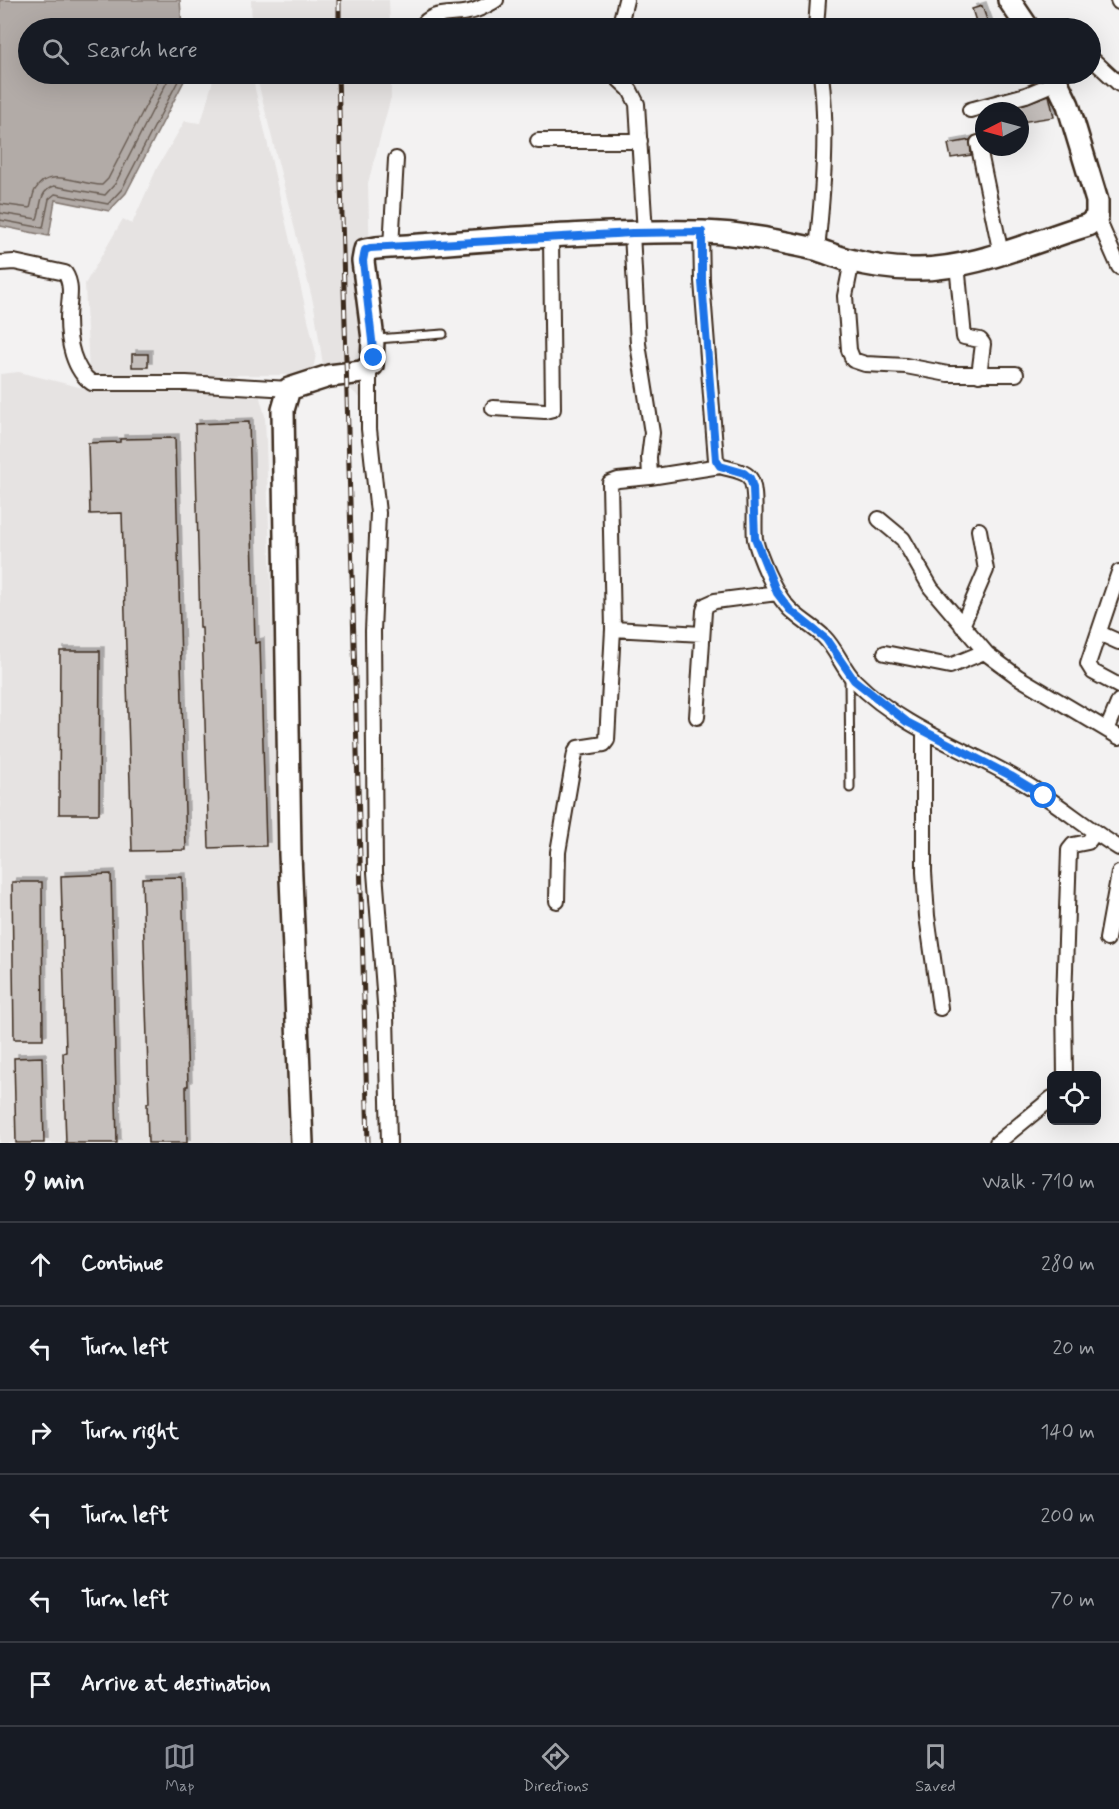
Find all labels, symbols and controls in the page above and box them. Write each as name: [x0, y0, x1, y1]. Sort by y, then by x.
search box: [18, 18, 1101, 84]
icon: search: [39, 35, 72, 68]
text: Search here: [87, 37, 198, 65]
north arrow: [975, 102, 1029, 156]
route end: [360, 344, 386, 370]
route start: [1030, 782, 1056, 808]
map controls: [1047, 1071, 1101, 1125]
button: locate: [1047, 1071, 1101, 1125]
text: 9 min: [24, 1165, 85, 1199]
text: Walk · 710 m: [982, 1169, 1095, 1196]
icon: ahead: [24, 1248, 57, 1281]
text: Continue: [81, 1250, 163, 1278]
text: 280 m: [1041, 1251, 1095, 1278]
icon: left: [24, 1332, 57, 1365]
text: Turn left: [81, 1334, 169, 1362]
text: 20 m: [1052, 1335, 1095, 1362]
icon: right: [24, 1416, 57, 1449]
text: Turn right: [81, 1418, 179, 1446]
text: 140 m: [1041, 1419, 1095, 1446]
icon: left: [24, 1500, 57, 1533]
text: Turn left: [81, 1502, 169, 1530]
text: 200 m: [1040, 1503, 1095, 1530]
icon: left: [24, 1584, 57, 1617]
text: Turn left: [81, 1586, 169, 1614]
text: 70 m: [1050, 1587, 1095, 1614]
icon: arrive: [24, 1668, 57, 1701]
text: Arrive at destination: [81, 1670, 271, 1698]
tab: Map: [163, 1740, 196, 1797]
tab: Directions: [523, 1740, 589, 1797]
tab: Saved: [915, 1740, 956, 1797]

